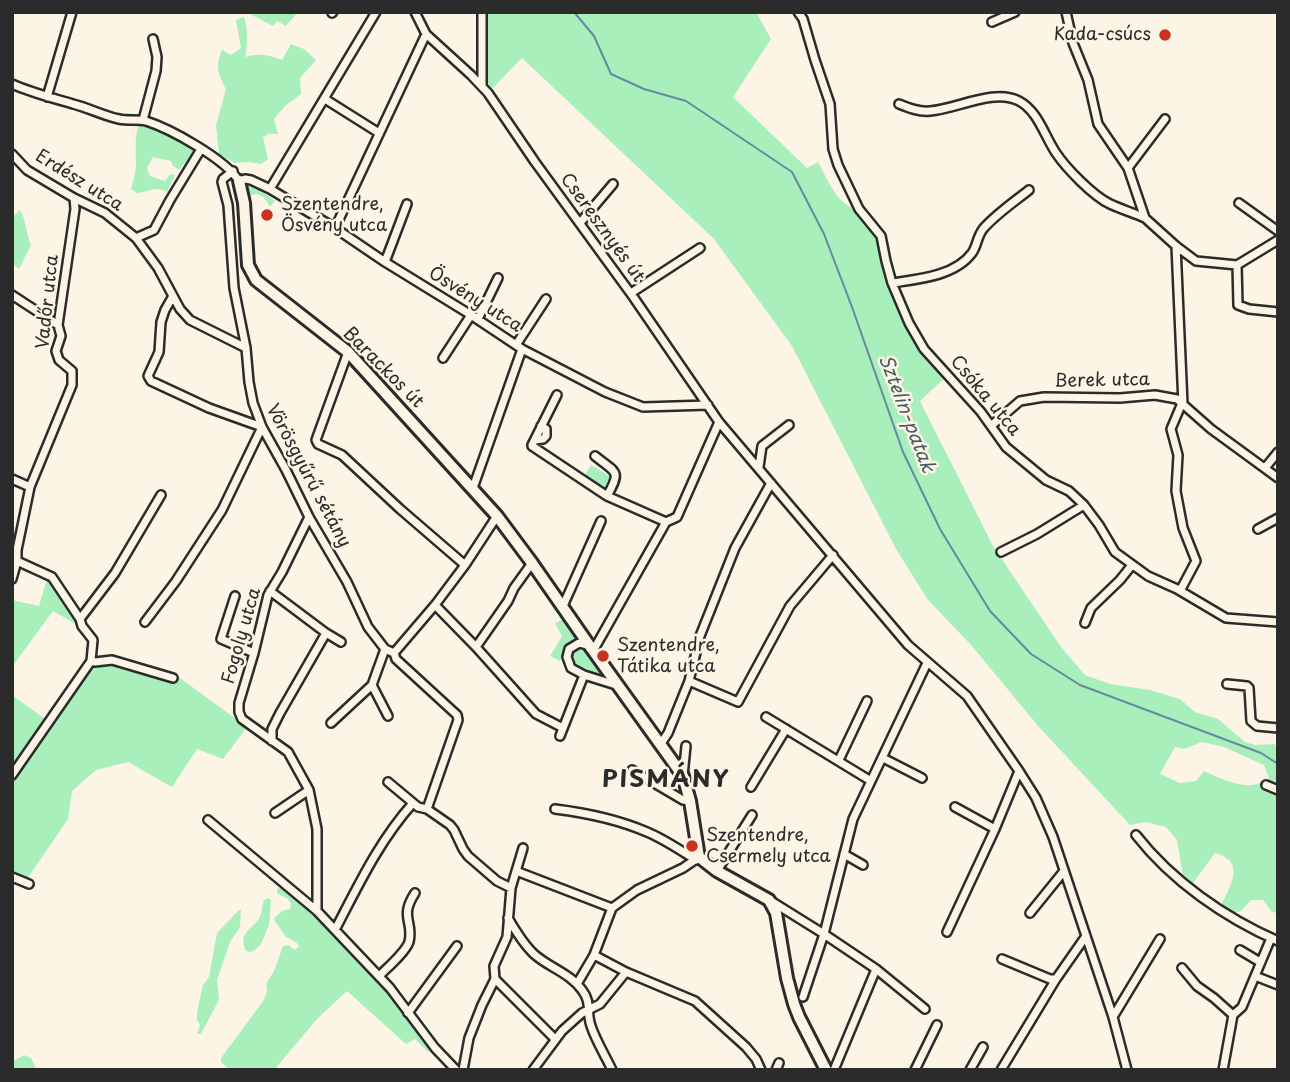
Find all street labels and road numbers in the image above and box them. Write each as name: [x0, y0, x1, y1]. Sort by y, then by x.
street label: Erdész utca: [31, 146, 127, 216]
street label: Cseresznyés út: [555, 169, 649, 287]
street label: Vadőr utca: [32, 254, 64, 350]
street label: Ösvény utca: [424, 263, 526, 337]
street label: Barackos út: [338, 323, 428, 413]
street label: Csóka utca: [945, 351, 1025, 441]
street label: Berek utca: [1054, 369, 1150, 393]
street label: Vörösgyűrű sétány: [261, 401, 355, 551]
street label: Fogoly utca: [218, 585, 266, 687]

